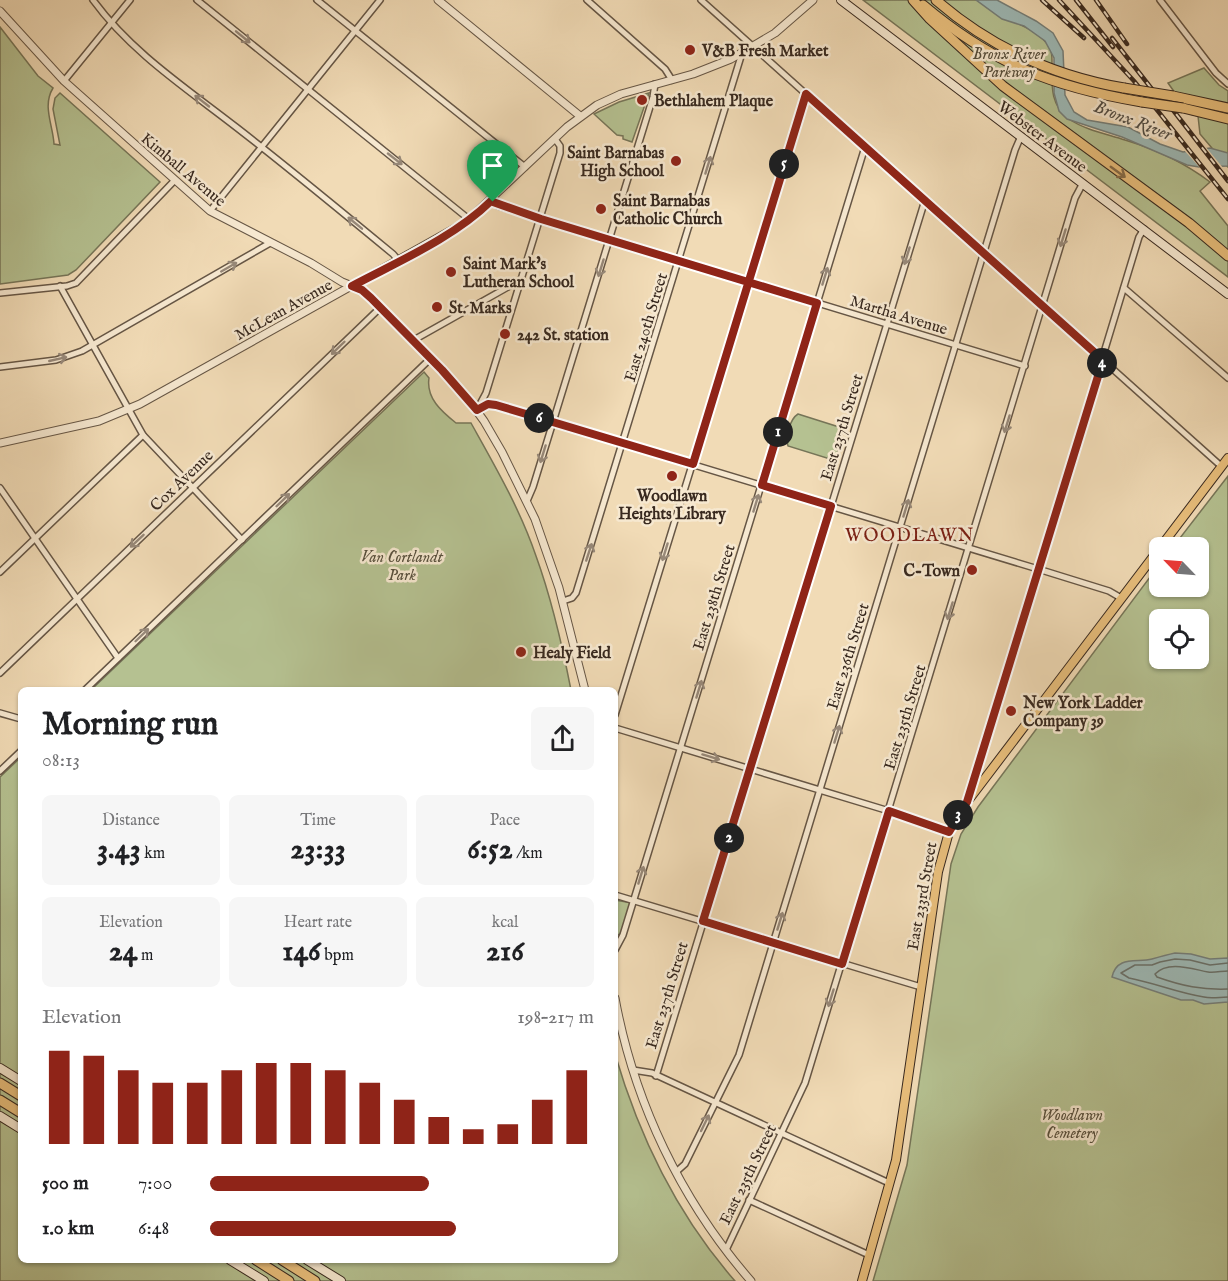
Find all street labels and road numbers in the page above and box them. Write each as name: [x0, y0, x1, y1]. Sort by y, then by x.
street label: Webster Avenue: [993, 97, 1091, 178]
street label: Kimball Avenue: [136, 129, 229, 212]
street label: East 240th Street: [621, 270, 673, 385]
street label: McLean Avenue: [232, 276, 336, 346]
street label: Martha Avenue: [847, 292, 950, 340]
street label: East 237th Street: [817, 371, 869, 484]
street label: Cox Avenue: [147, 446, 218, 516]
street label: East 238th Street: [689, 542, 741, 653]
street label: East 236th Street: [823, 601, 875, 712]
street label: East 235th Street: [880, 662, 932, 773]
street label: East 233rd Street: [904, 840, 942, 952]
street label: East 237th Street: [642, 939, 694, 1052]
street label: East 235th Street: [716, 1121, 782, 1228]

